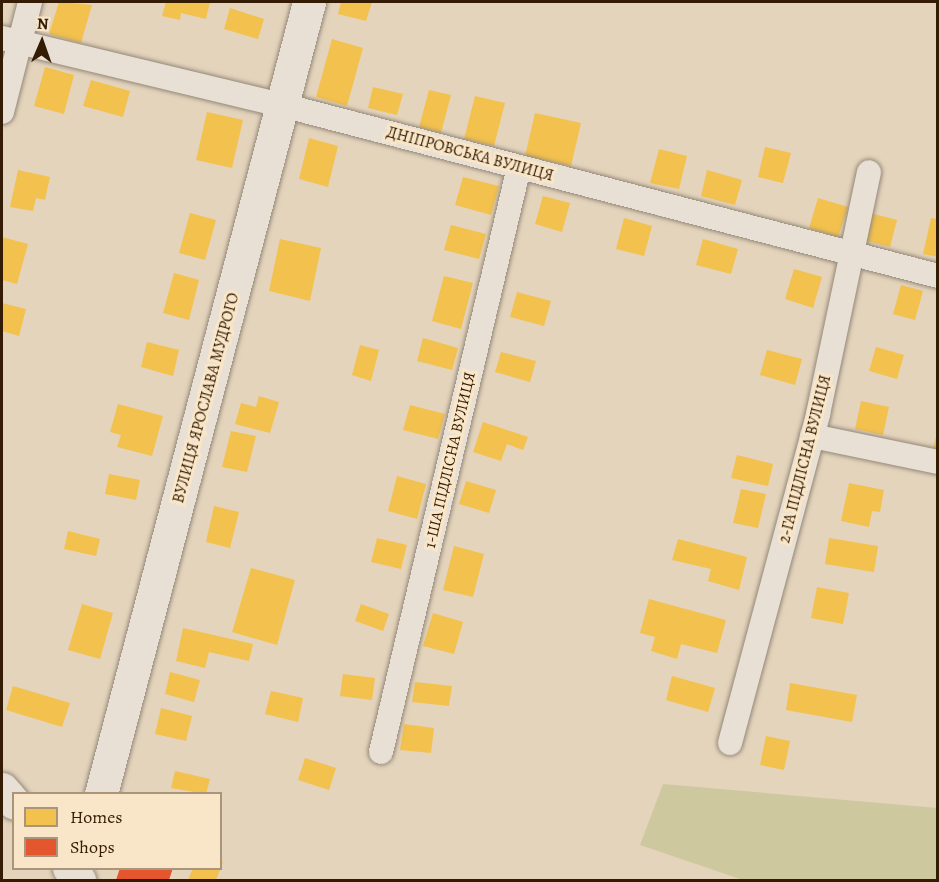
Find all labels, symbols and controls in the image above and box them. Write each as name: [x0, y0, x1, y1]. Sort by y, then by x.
north arrow: [12, 12, 72, 72]
text: N: [36, 13, 49, 35]
street label: ДНІПРОВСЬКА ВУЛИЦЯ: [384, 122, 556, 186]
street label: ВУЛИЦЯ ЯРОСЛАВА МУДРОГО: [169, 291, 243, 505]
street label: 1-ША ПІДЛІСНА ВУЛИЦЯ: [420, 370, 480, 550]
street label: 2-ГА ПІДЛІСНА ВУЛИЦЯ: [775, 373, 835, 545]
legend: [12, 792, 222, 870]
text: Homes: [70, 805, 122, 829]
text: Shops: [70, 835, 115, 859]

